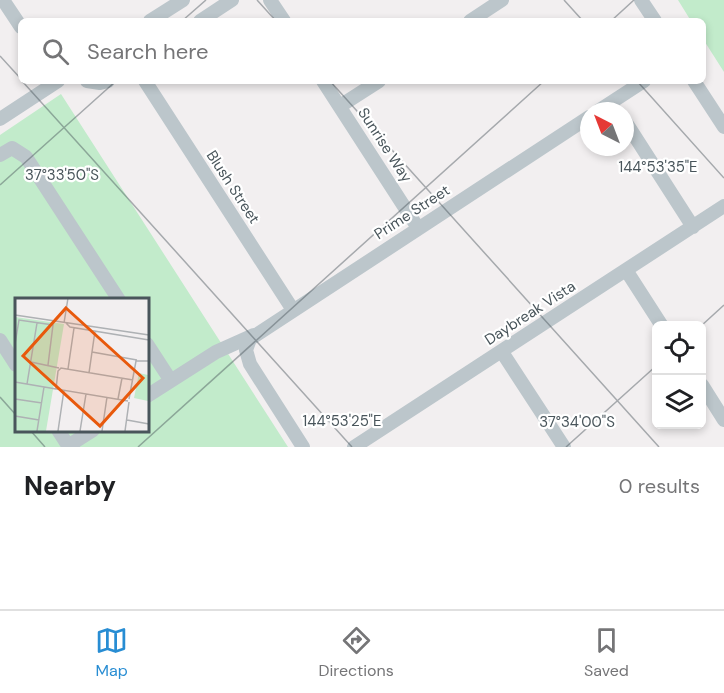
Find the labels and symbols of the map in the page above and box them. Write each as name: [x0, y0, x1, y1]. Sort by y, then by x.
north arrow: [580, 102, 634, 156]
street label: Sunrise Way: [353, 104, 417, 187]
street label: Blush Street: [202, 146, 264, 228]
text: 144°53'35"E: [618, 157, 698, 177]
text: 37°33'50"S: [25, 165, 99, 185]
street label: Prime Street: [370, 180, 454, 244]
street label: Daybreak Vista: [481, 276, 579, 350]
inset map: [15, 298, 148, 432]
text: 144°53'25"E: [303, 411, 381, 431]
text: 37°34'00"S: [539, 412, 615, 432]

